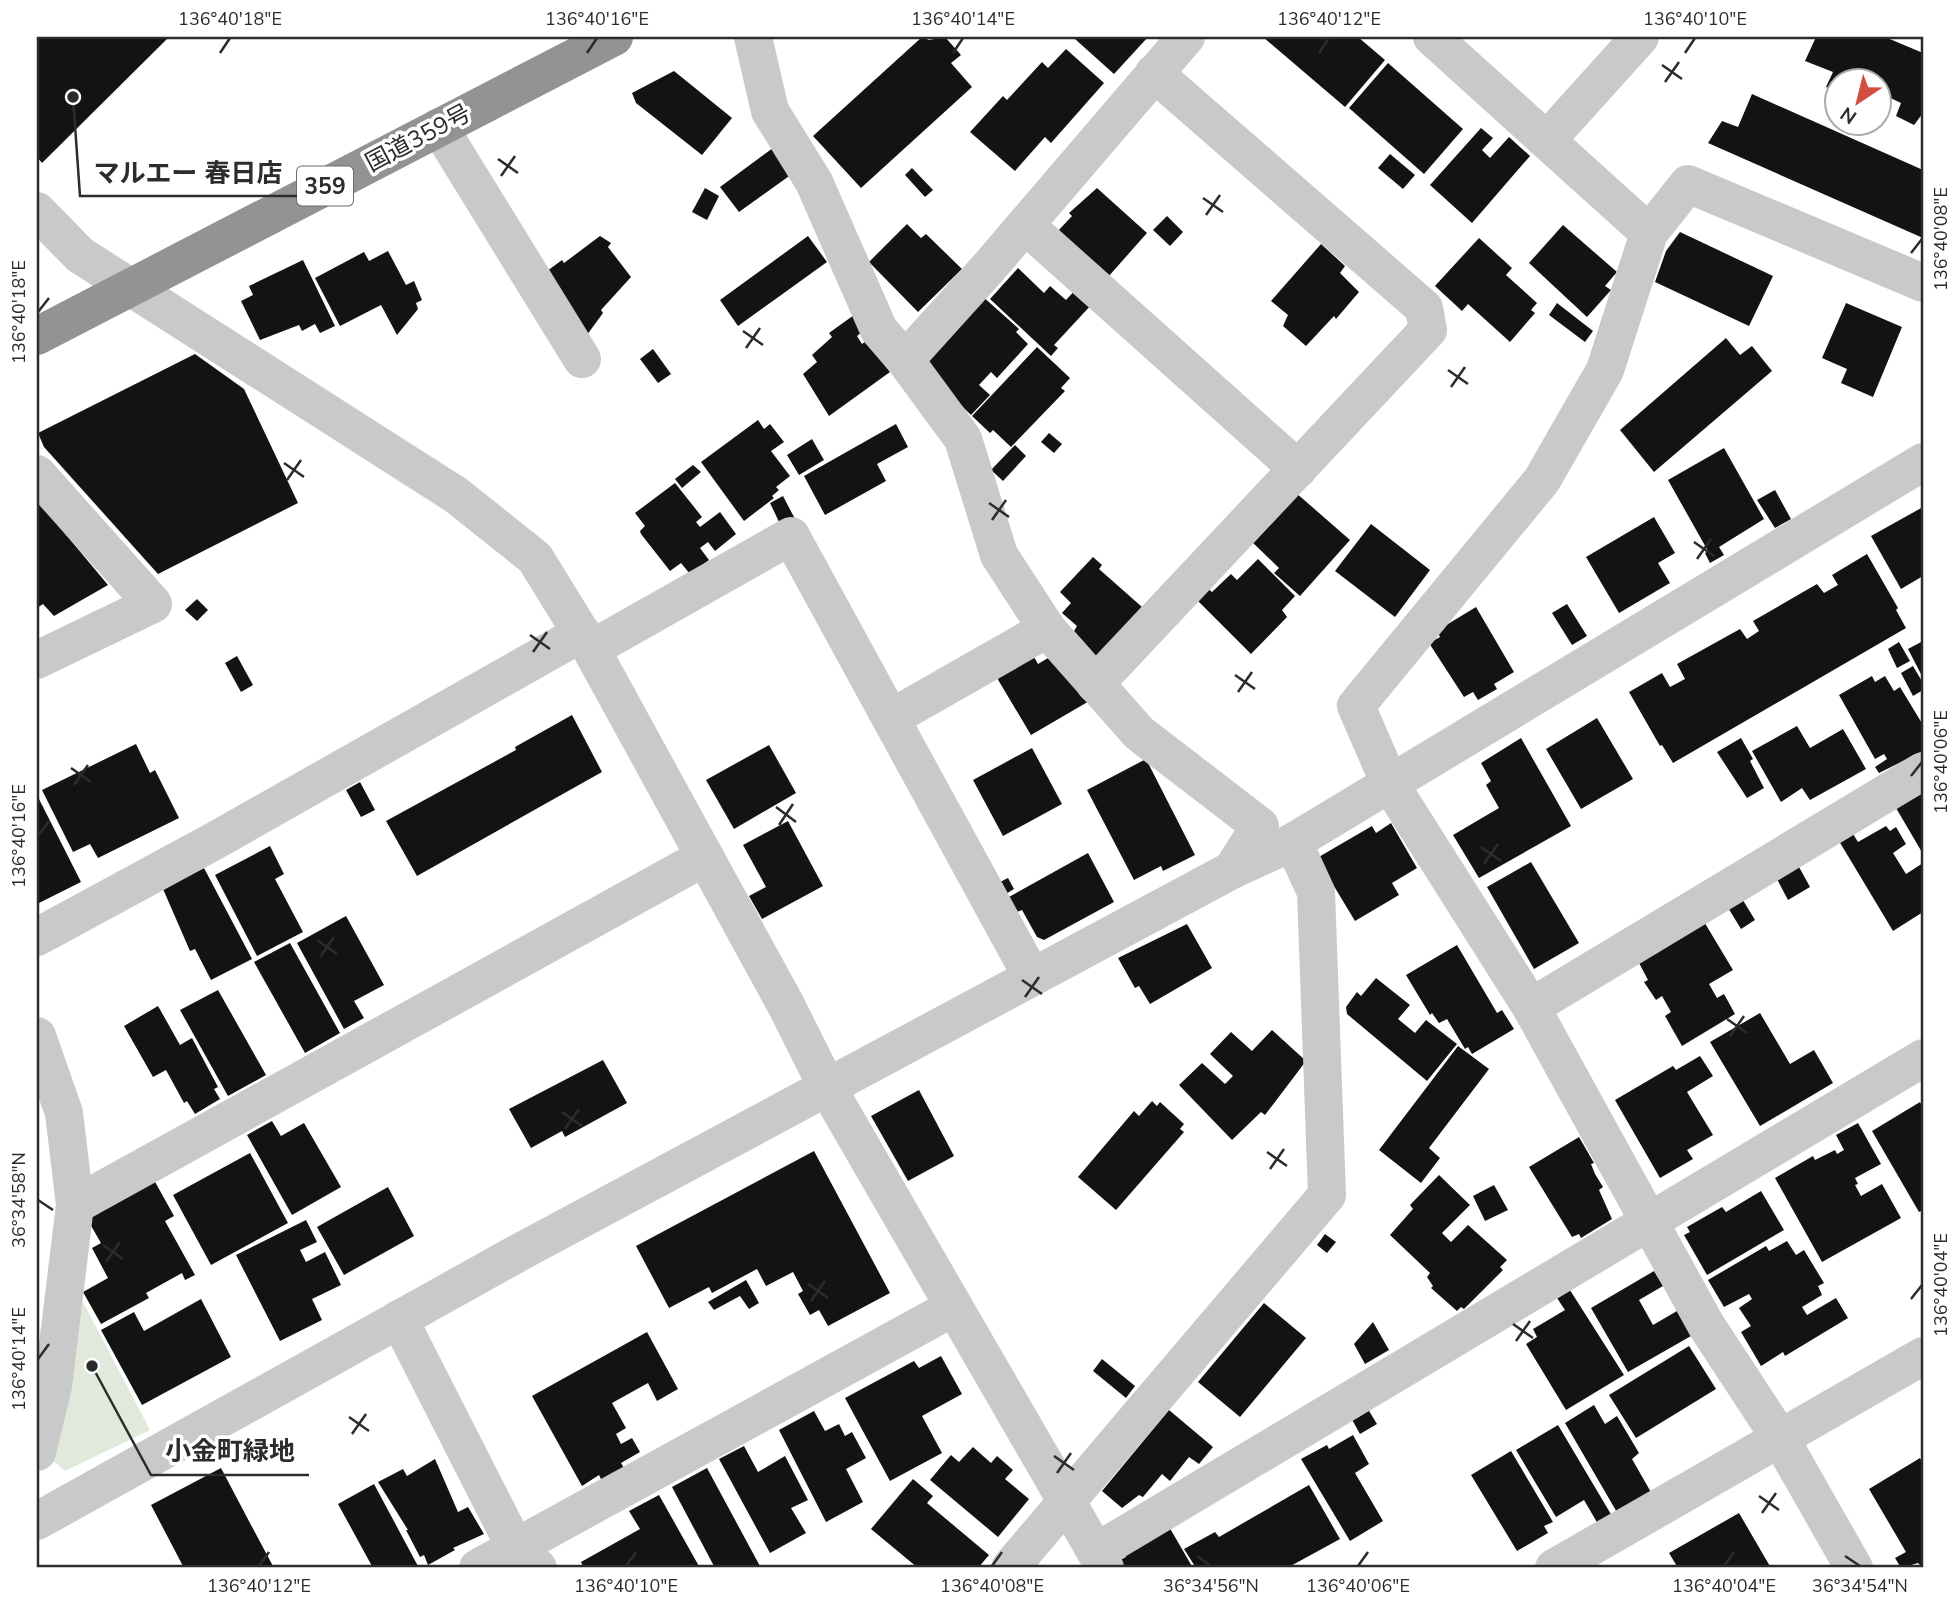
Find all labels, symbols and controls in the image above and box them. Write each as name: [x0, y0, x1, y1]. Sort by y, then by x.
text: 136°40'18"E: [178, 7, 282, 31]
text: 136°40'16"E: [545, 7, 649, 31]
text: 136°40'14"E: [911, 7, 1015, 31]
text: 136°40'12"E: [1277, 7, 1381, 31]
text: 136°40'10"E: [1643, 7, 1747, 31]
north arrow: [1824, 66, 1894, 136]
street label: 国道359号: [360, 97, 476, 179]
text: N: [1836, 100, 1862, 130]
callout: マルエー 春日店: [80, 149, 297, 196]
text: マルエー 春日店: [93, 156, 283, 191]
road number: 359: [297, 167, 353, 206]
text: 136°40'08"E: [1929, 187, 1953, 291]
text: 136°40'18"E: [7, 260, 31, 364]
text: 136°40'06"E: [1929, 710, 1953, 814]
text: 136°40'16"E: [7, 784, 31, 888]
text: 36°34'58"N: [7, 1152, 31, 1248]
text: 136°40'04"E: [1929, 1233, 1953, 1337]
text: 136°40'14"E: [7, 1307, 31, 1411]
callout: 小金町緑地: [151, 1428, 309, 1475]
text: 小金町緑地: [165, 1434, 295, 1469]
text: 136°40'12"E: [207, 1574, 311, 1598]
text: 136°40'10"E: [574, 1574, 678, 1598]
text: 136°40'08"E: [940, 1574, 1044, 1598]
text: 36°34'56"N: [1163, 1574, 1259, 1598]
text: 136°40'06"E: [1306, 1574, 1410, 1598]
text: 136°40'04"E: [1672, 1574, 1776, 1598]
text: 36°34'54"N: [1812, 1574, 1908, 1598]

